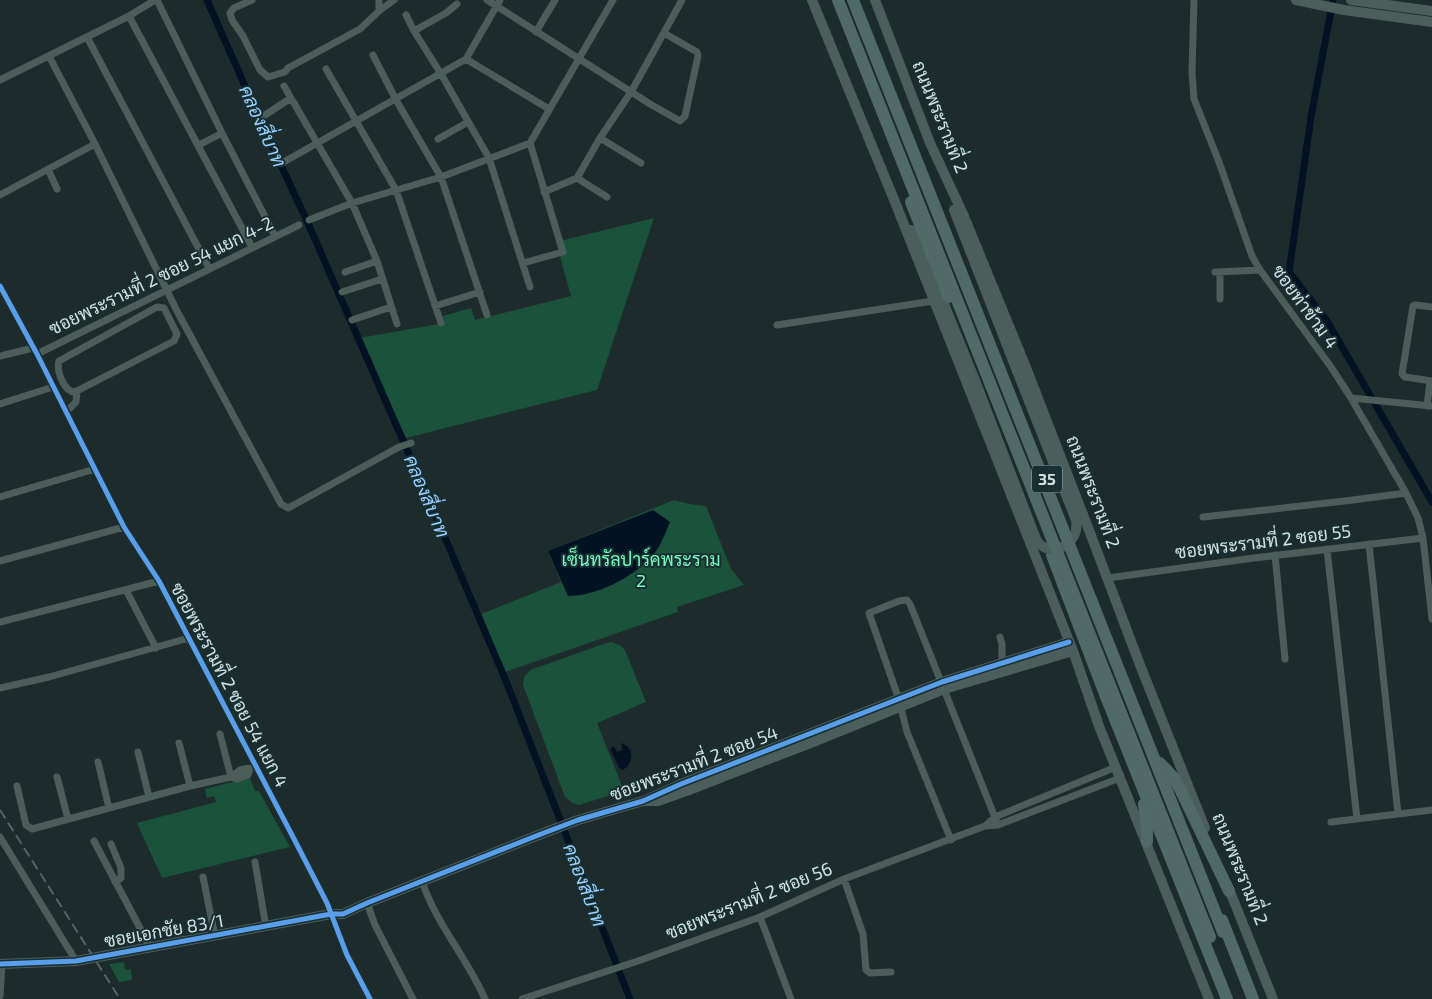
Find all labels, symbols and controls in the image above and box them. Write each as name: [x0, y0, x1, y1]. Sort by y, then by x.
street label: ถนนพระรามที่ 2: [908, 56, 977, 176]
water label: คลองสี่บาท: [235, 79, 296, 170]
street label: ซอยพระรามที่ 2 ซอย 54 แยก 4-2: [43, 208, 276, 339]
street label: ซอยท่าข้าม 4: [1268, 260, 1344, 353]
street label: ถนนพระรามที่ 2: [1062, 431, 1129, 551]
water label: คลองสี่บาท: [400, 449, 460, 540]
road number: 35: [1032, 466, 1062, 492]
street label: ซอยพระรามที่ 2 ซอย 55: [1173, 515, 1352, 563]
park label: เซ็นทรัลปาร์คพระราม 2: [562, 546, 720, 591]
street label: ซอยพระรามที่ 2 ซอย 54 แยก 4: [167, 577, 297, 791]
street label: ซอยพระรามที่ 2 ซอย 54: [605, 717, 781, 805]
street label: ถนนพระรามที่ 2: [1208, 808, 1277, 928]
water label: คลองสี่บาท: [559, 838, 617, 930]
street label: ซอยพระรามที่ 2 ซอย 56: [661, 853, 835, 944]
street label: ซอยเอกชัย 83/1: [102, 909, 225, 951]

